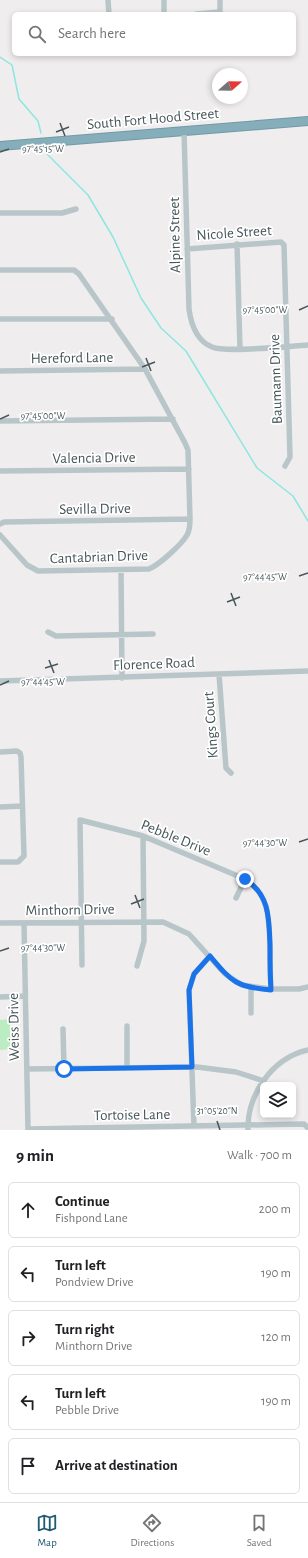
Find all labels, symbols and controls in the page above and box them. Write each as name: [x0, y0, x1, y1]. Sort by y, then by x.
search box: [12, 12, 296, 56]
icon: search: [26, 23, 48, 45]
text: Search here: [58, 26, 126, 41]
north arrow: [212, 68, 248, 104]
street label: South Fort Hood Street: [86, 106, 220, 132]
text: 97°45'15"W: [22, 144, 64, 154]
street label: Alpine Street: [167, 197, 183, 273]
street label: Nicole Street: [196, 223, 272, 243]
text: 97°45'00"W: [243, 305, 288, 315]
street label: Baumann Drive: [267, 334, 285, 424]
street label: Hereford Lane: [30, 350, 114, 366]
text: 97°45'00"W: [21, 411, 66, 421]
street label: Valencia Drive: [52, 450, 136, 466]
street label: Sevilla Drive: [59, 501, 131, 517]
street label: Cantabrian Drive: [50, 548, 148, 566]
text: 97°44'45"W: [243, 572, 287, 582]
street label: Florence Road: [113, 655, 195, 673]
text: 97°44'45"W: [21, 677, 65, 687]
street label: Kings Court: [201, 691, 221, 759]
street label: Pebble Drive: [139, 817, 213, 859]
text: 97°44'30"W: [243, 838, 287, 848]
route end: [236, 870, 254, 888]
street label: Minthorn Drive: [25, 902, 115, 918]
text: 97°44'30"W: [21, 943, 65, 953]
street label: Weiss Drive: [6, 993, 22, 1061]
route start: [55, 1060, 73, 1078]
map controls: [260, 1082, 296, 1118]
button: layers: [260, 1082, 296, 1118]
text: 31°05'20"N: [196, 1106, 238, 1116]
street label: Tortoise Lane: [94, 1107, 171, 1123]
text: 9 min: [16, 1147, 54, 1164]
text: Walk · 700 m: [227, 1149, 292, 1162]
text: Continue: [55, 1194, 110, 1209]
icon: ahead: [17, 1199, 39, 1221]
text: 200 m: [259, 1203, 291, 1216]
text: Fishpond Lane: [55, 1212, 128, 1225]
text: Turn left: [55, 1258, 106, 1273]
icon: left: [17, 1263, 39, 1285]
text: 190 m: [261, 1267, 291, 1280]
text: Pondview Drive: [55, 1276, 133, 1289]
text: Turn right: [55, 1322, 114, 1337]
icon: right: [17, 1327, 39, 1349]
text: 120 m: [261, 1331, 291, 1344]
text: Minthorn Drive: [55, 1340, 132, 1353]
text: Turn left: [55, 1386, 106, 1401]
icon: left: [17, 1391, 39, 1413]
text: 190 m: [261, 1395, 291, 1408]
text: Pebble Drive: [55, 1404, 119, 1417]
icon: arrive: [17, 1455, 39, 1477]
text: Arrive at destination: [55, 1458, 178, 1473]
tab: Map: [36, 1512, 58, 1549]
tab: Directions: [130, 1512, 174, 1549]
tab: Saved: [247, 1512, 272, 1549]

